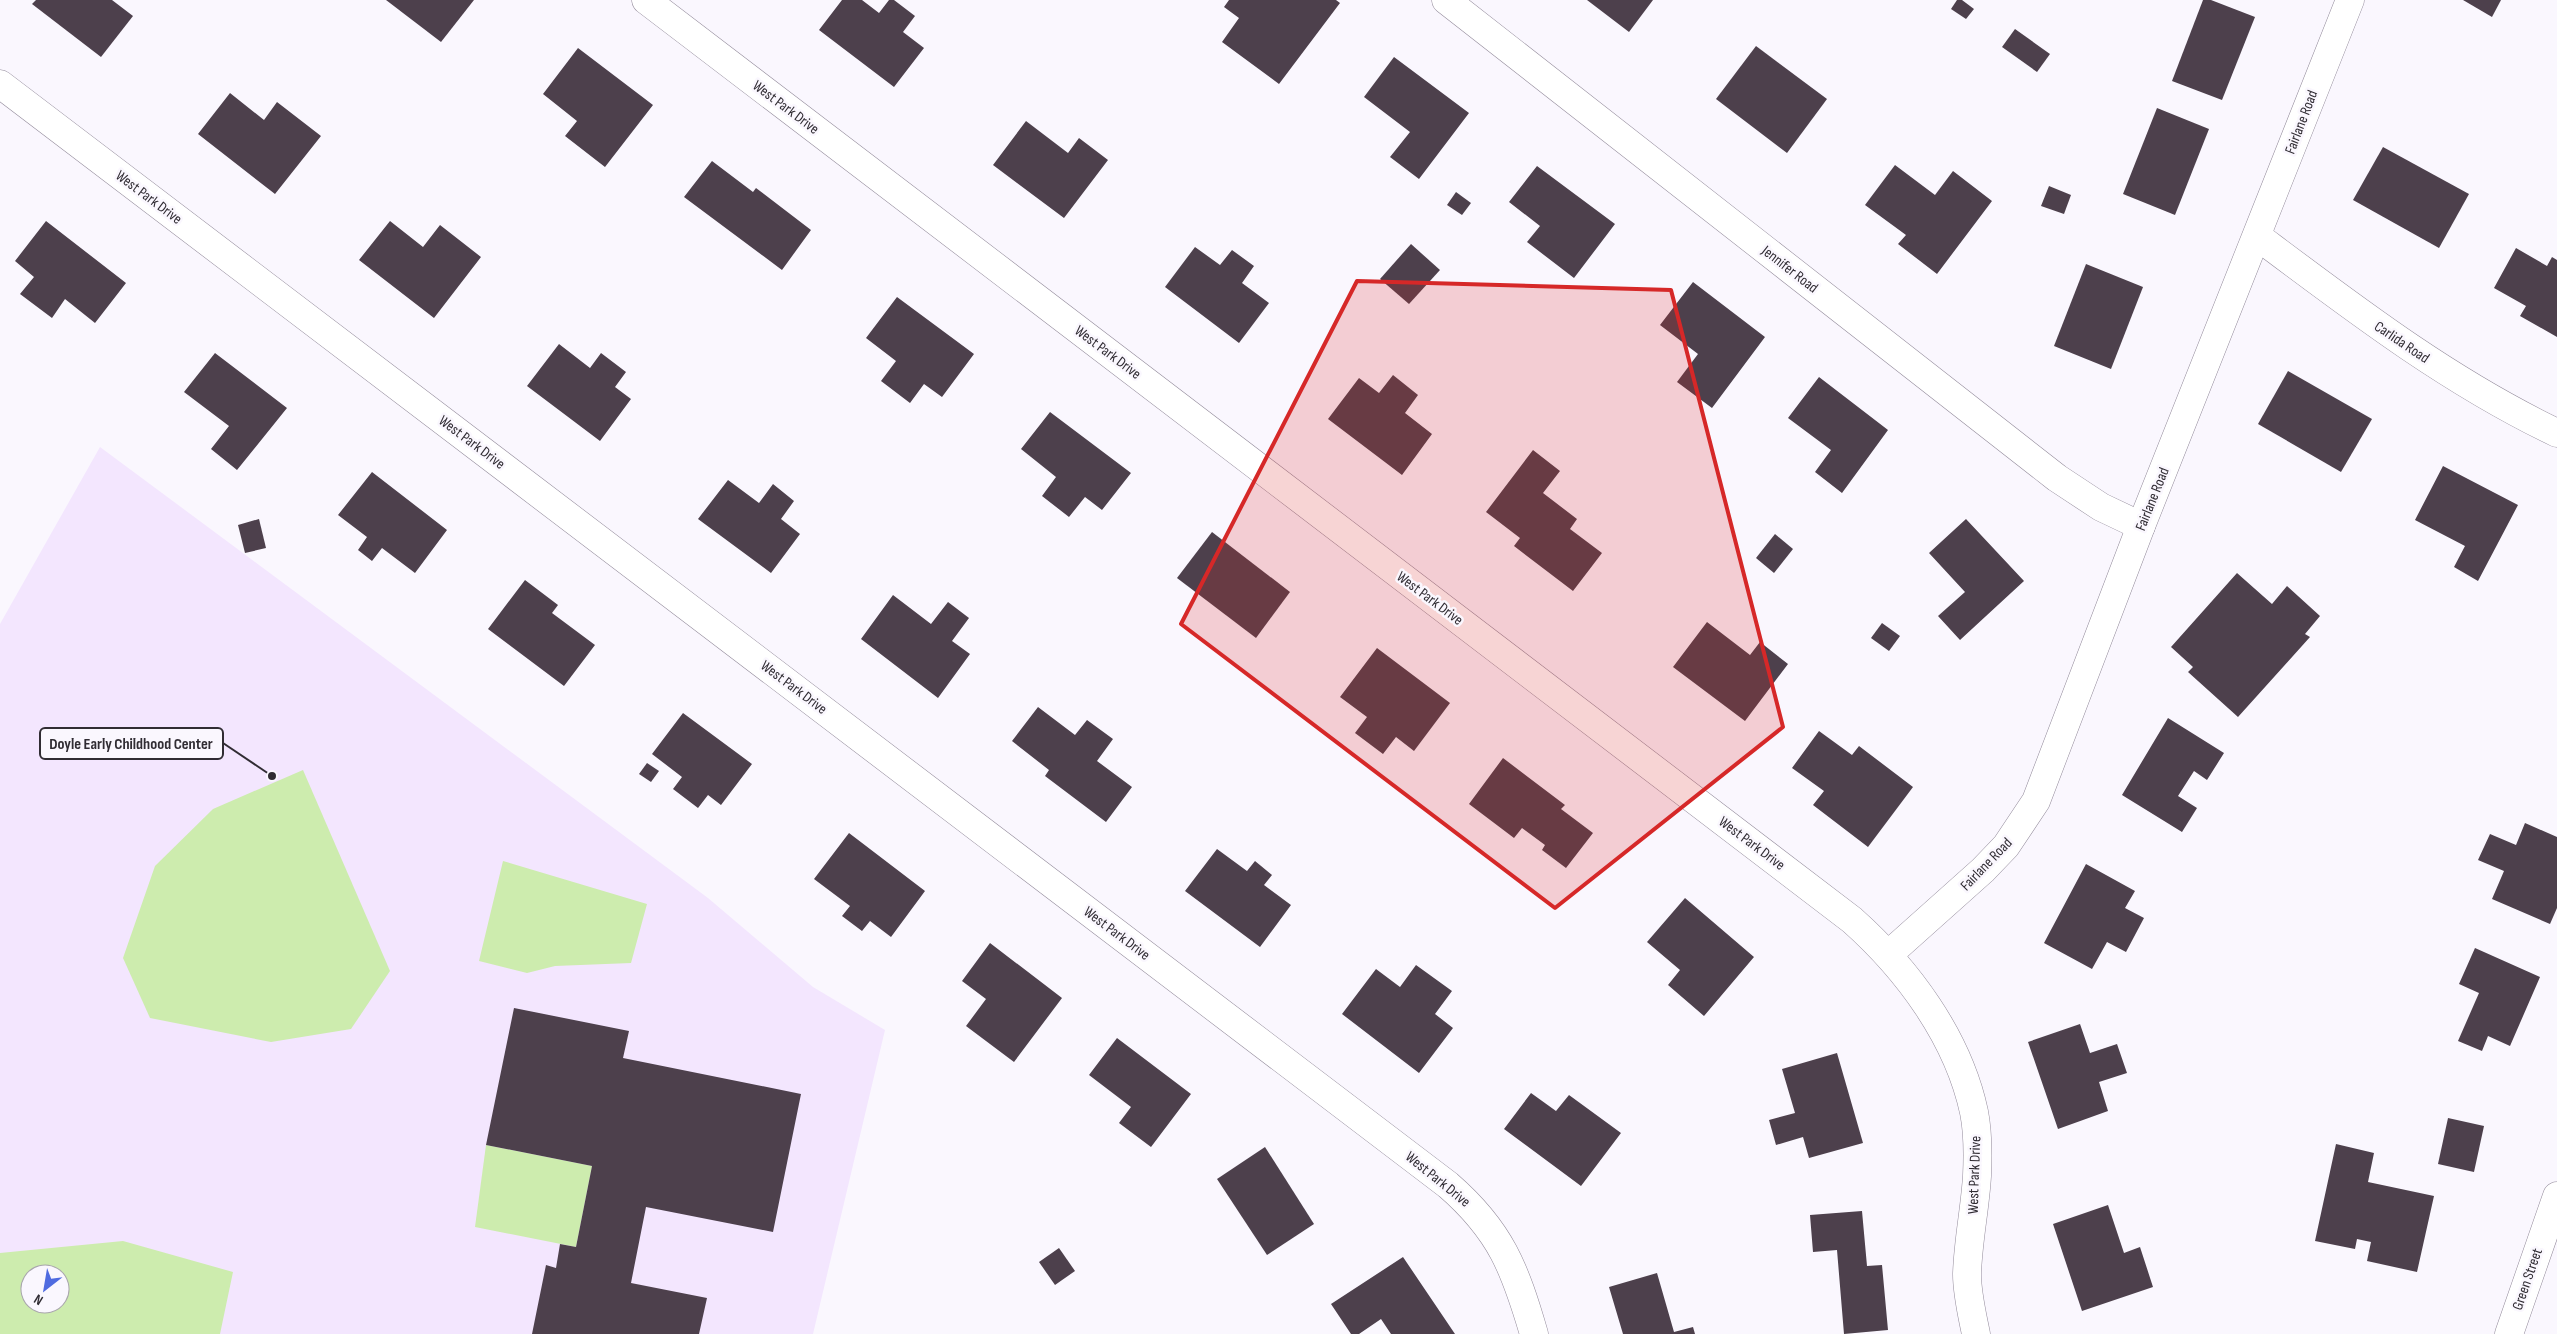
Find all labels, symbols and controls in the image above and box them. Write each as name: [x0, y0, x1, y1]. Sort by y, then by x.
street label: West Park Drive: [749, 76, 823, 139]
street label: Fairlane Road: [2281, 88, 2322, 157]
street label: West Park Drive: [112, 166, 186, 229]
street label: Jennifer Road: [1757, 241, 1822, 297]
street label: Carlida Road: [2371, 317, 2433, 368]
street label: West Park Drive: [1071, 321, 1145, 384]
street label: West Park Drive: [435, 411, 509, 474]
street label: Fairlane Road: [2131, 465, 2174, 534]
street label: West Park Drive: [1393, 567, 1467, 630]
street label: West Park Drive: [757, 656, 831, 719]
callout: Doyle Early Childhood Center: [40, 728, 223, 759]
text: Doyle Early Childhood Center: [49, 735, 213, 754]
street label: West Park Drive: [1715, 812, 1789, 875]
street label: Fairlane Road: [1956, 834, 2016, 895]
street label: West Park Drive: [1080, 902, 1154, 965]
street label: West Park Drive: [1964, 1136, 1985, 1215]
street label: West Park Drive: [1401, 1147, 1474, 1211]
street label: Green Street: [2508, 1245, 2547, 1313]
north arrow: [20, 1264, 70, 1314]
text: N: [31, 1291, 46, 1309]

